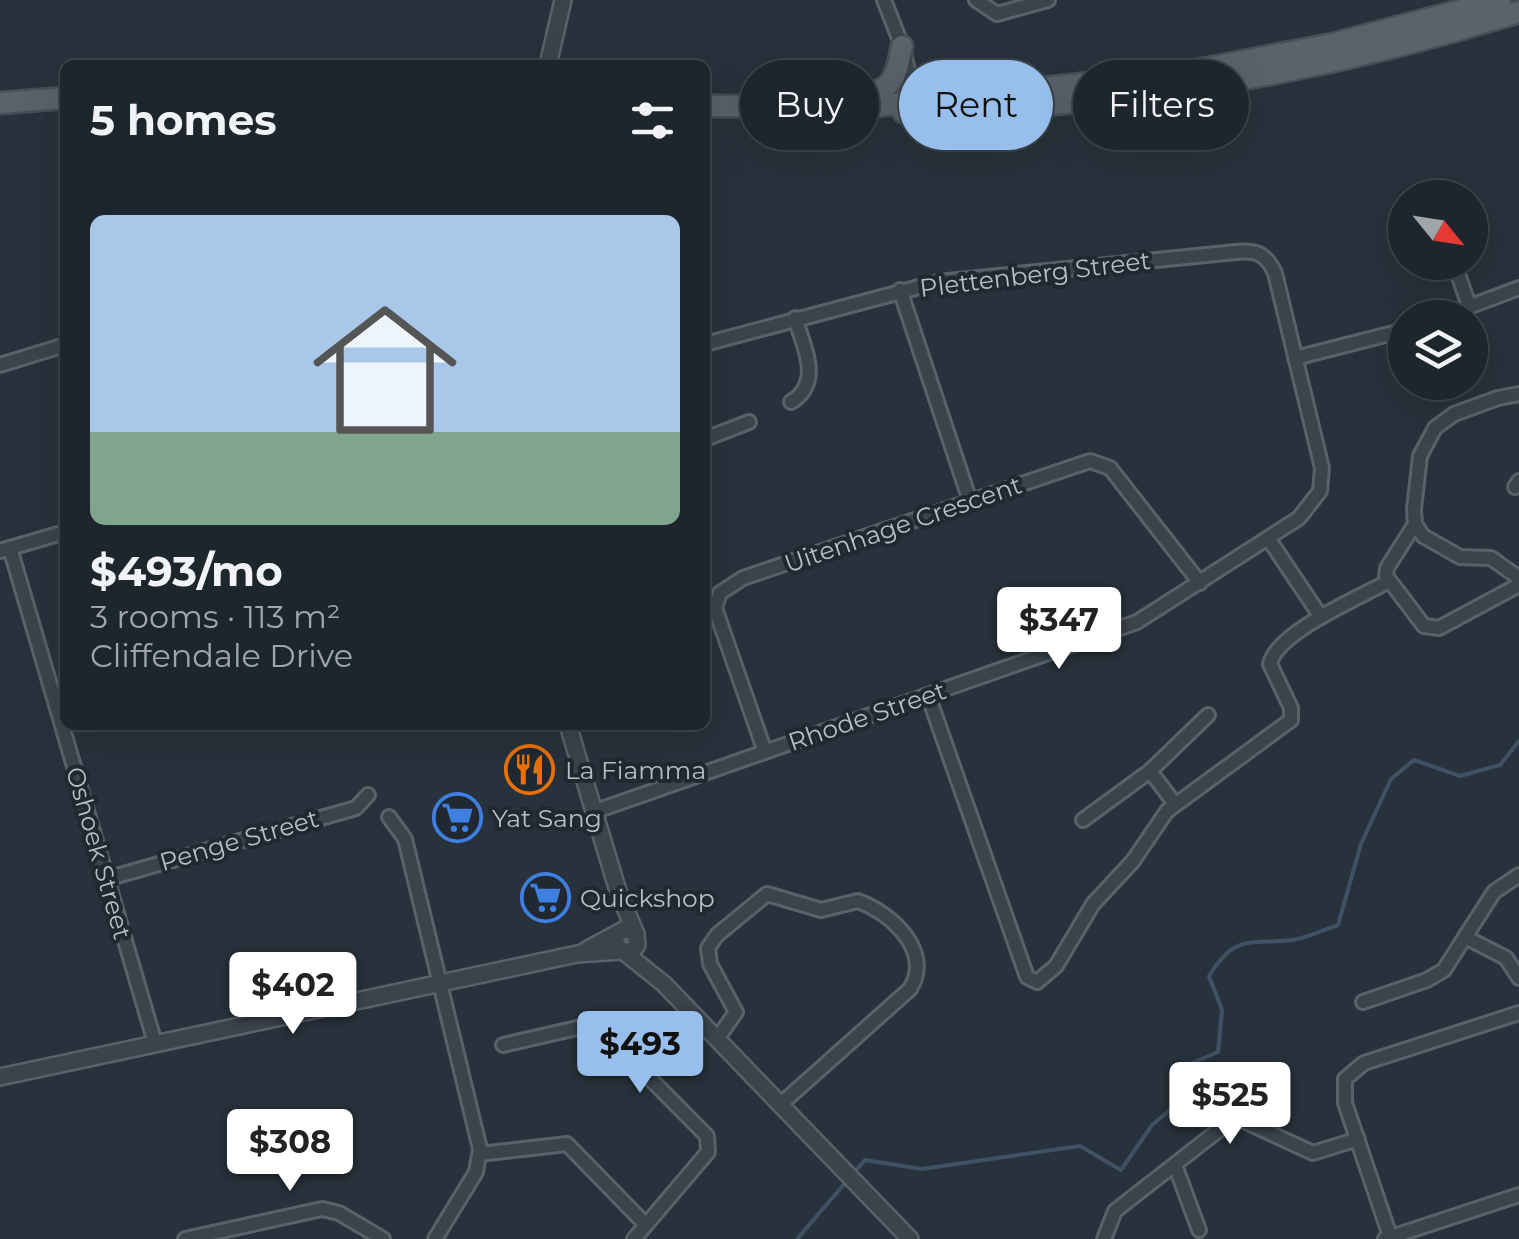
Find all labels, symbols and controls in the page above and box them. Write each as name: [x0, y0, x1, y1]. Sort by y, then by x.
chip: Buy: [740, 60, 879, 150]
chip: Rent: [899, 60, 1053, 150]
chip: Filters: [1073, 60, 1249, 150]
icon: filters: [625, 93, 680, 148]
text: 5 homes: [90, 94, 277, 146]
north arrow: [1388, 180, 1488, 280]
map controls: [1388, 180, 1488, 400]
street label: Plettenberg Street: [918, 245, 1152, 303]
icon: home: [295, 280, 475, 460]
button: layers: [1388, 300, 1488, 400]
street label: Uitenhage Crescent: [780, 469, 1026, 579]
text: $493/mo: [90, 545, 283, 597]
pin: $347: [1000, 587, 1118, 672]
text: 3 rooms · 113 m²: [90, 597, 341, 636]
text: $347: [1019, 600, 1099, 639]
text: Cliffendale Drive: [90, 636, 353, 675]
street label: Rhode Street: [784, 675, 950, 757]
restaurant icon: La Fiamma: [504, 744, 556, 796]
place label: La Fiamma: [565, 755, 706, 785]
street label: Oshoek Street: [60, 763, 138, 943]
supermarket icon: Yat Sang: [431, 792, 483, 844]
street label: Penge Street: [156, 803, 322, 877]
place label: Yat Sang: [492, 803, 602, 833]
supermarket icon: Quickshop: [519, 872, 571, 924]
place label: Quickshop: [580, 883, 715, 913]
pin: $402: [234, 952, 352, 1037]
text: $402: [251, 965, 335, 1004]
pin: $493: [581, 1011, 699, 1096]
text: $493: [599, 1024, 681, 1063]
pin: $525: [1171, 1062, 1289, 1147]
text: $525: [1191, 1075, 1269, 1114]
pin: $308: [231, 1109, 349, 1194]
text: $308: [249, 1122, 331, 1161]

